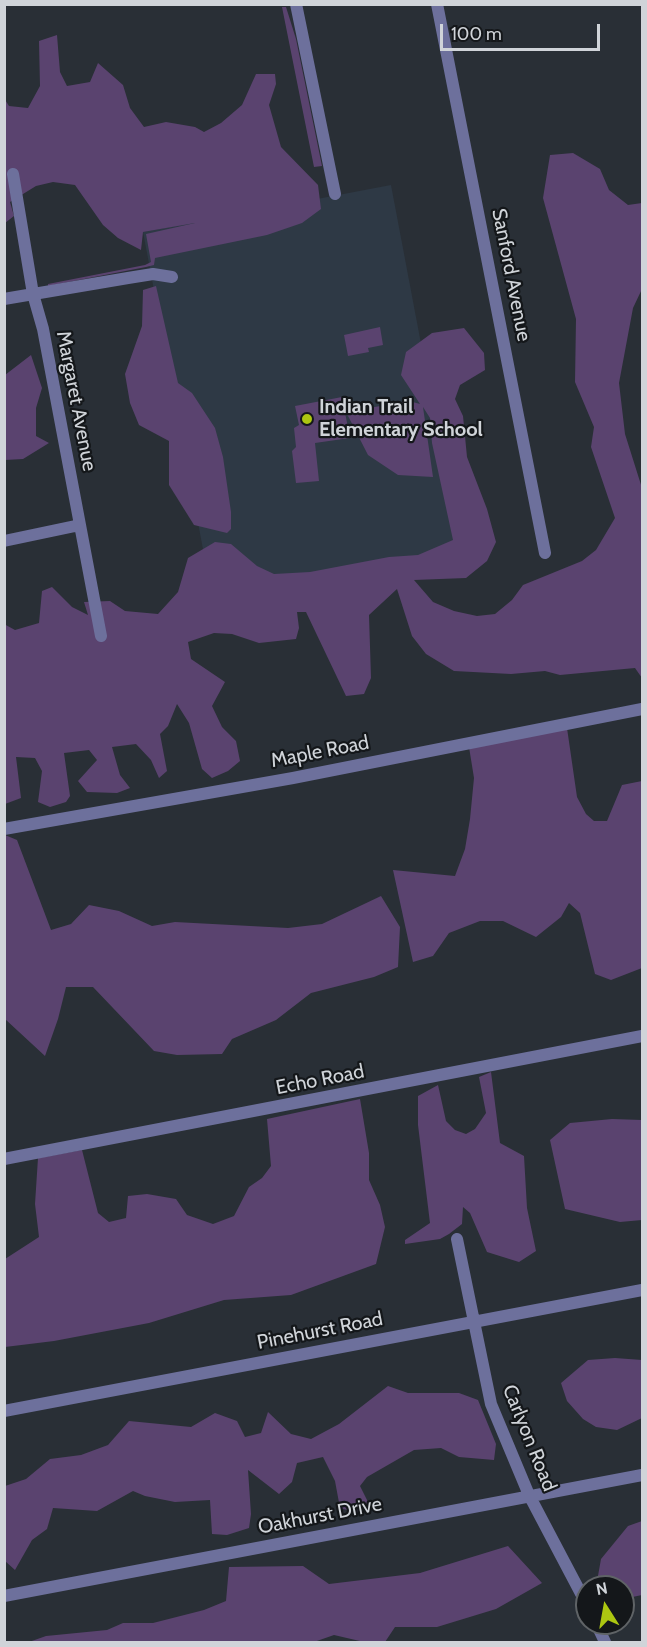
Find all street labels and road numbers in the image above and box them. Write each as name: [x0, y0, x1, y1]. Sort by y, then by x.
street label: Sanford Avenue: [486, 207, 536, 343]
street label: Margaret Avenue: [51, 329, 101, 473]
street label: Maple Road: [269, 731, 371, 773]
street label: Echo Road: [274, 1060, 366, 1100]
street label: Pinehurst Road: [255, 1307, 385, 1355]
street label: Carlyon Road: [497, 1381, 561, 1495]
street label: Oakhurst Drive: [256, 1492, 384, 1540]

